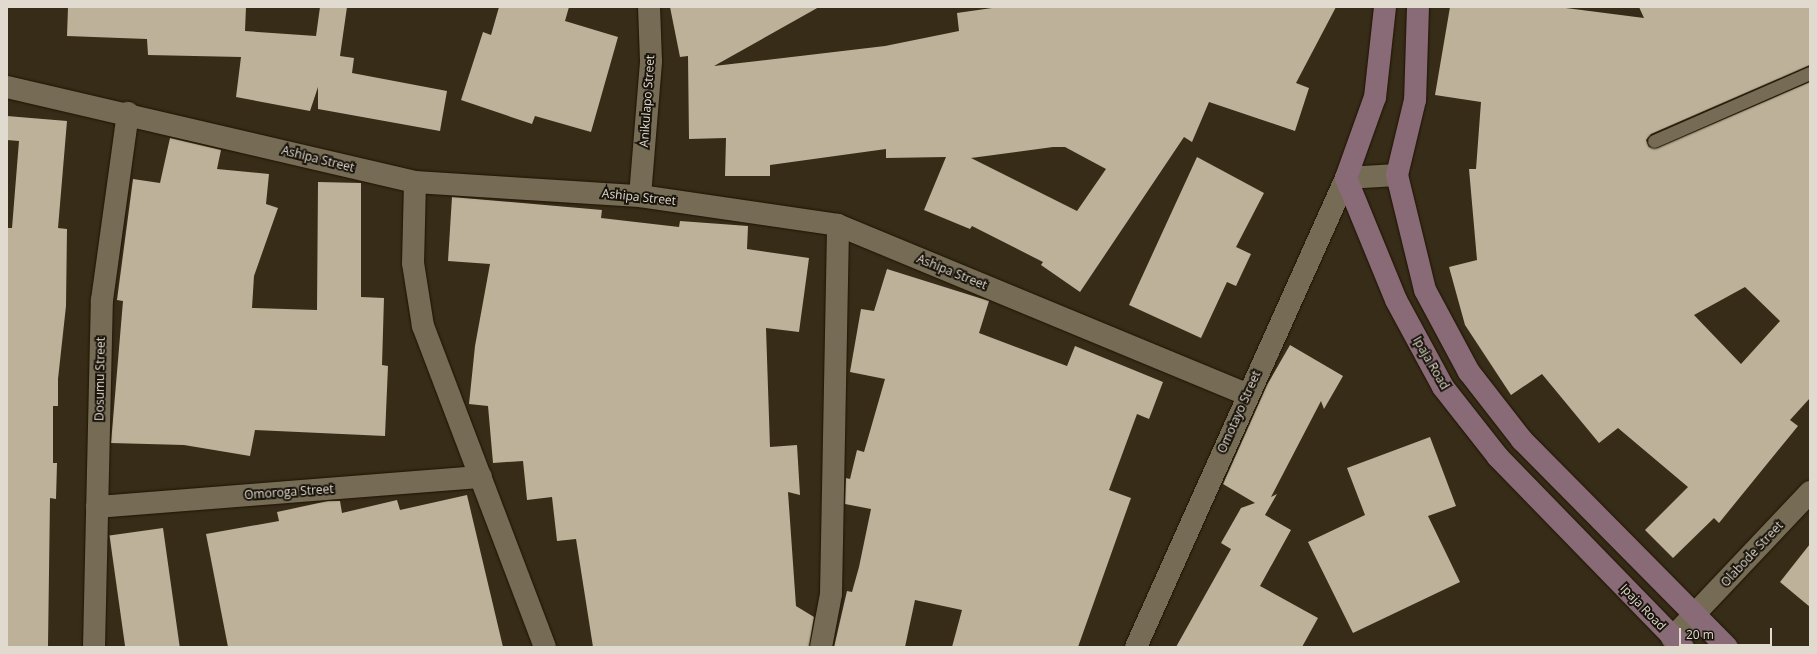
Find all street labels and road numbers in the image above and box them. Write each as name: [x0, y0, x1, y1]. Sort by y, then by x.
street label: Anikulapo Street: [637, 54, 657, 148]
street label: Ashipa Street: [280, 143, 356, 175]
street label: Ashipa Street: [601, 186, 677, 208]
street label: Ashipa Street: [915, 251, 989, 293]
street label: Ipaja Road: [1410, 334, 1452, 392]
street label: Dosumu Street: [92, 337, 108, 421]
street label: Omotayo Street: [1214, 369, 1264, 455]
street label: Omoroga Street: [244, 482, 334, 502]
street label: Olabode Street: [1718, 518, 1786, 590]
street label: Ipaja Road: [1617, 581, 1669, 633]

